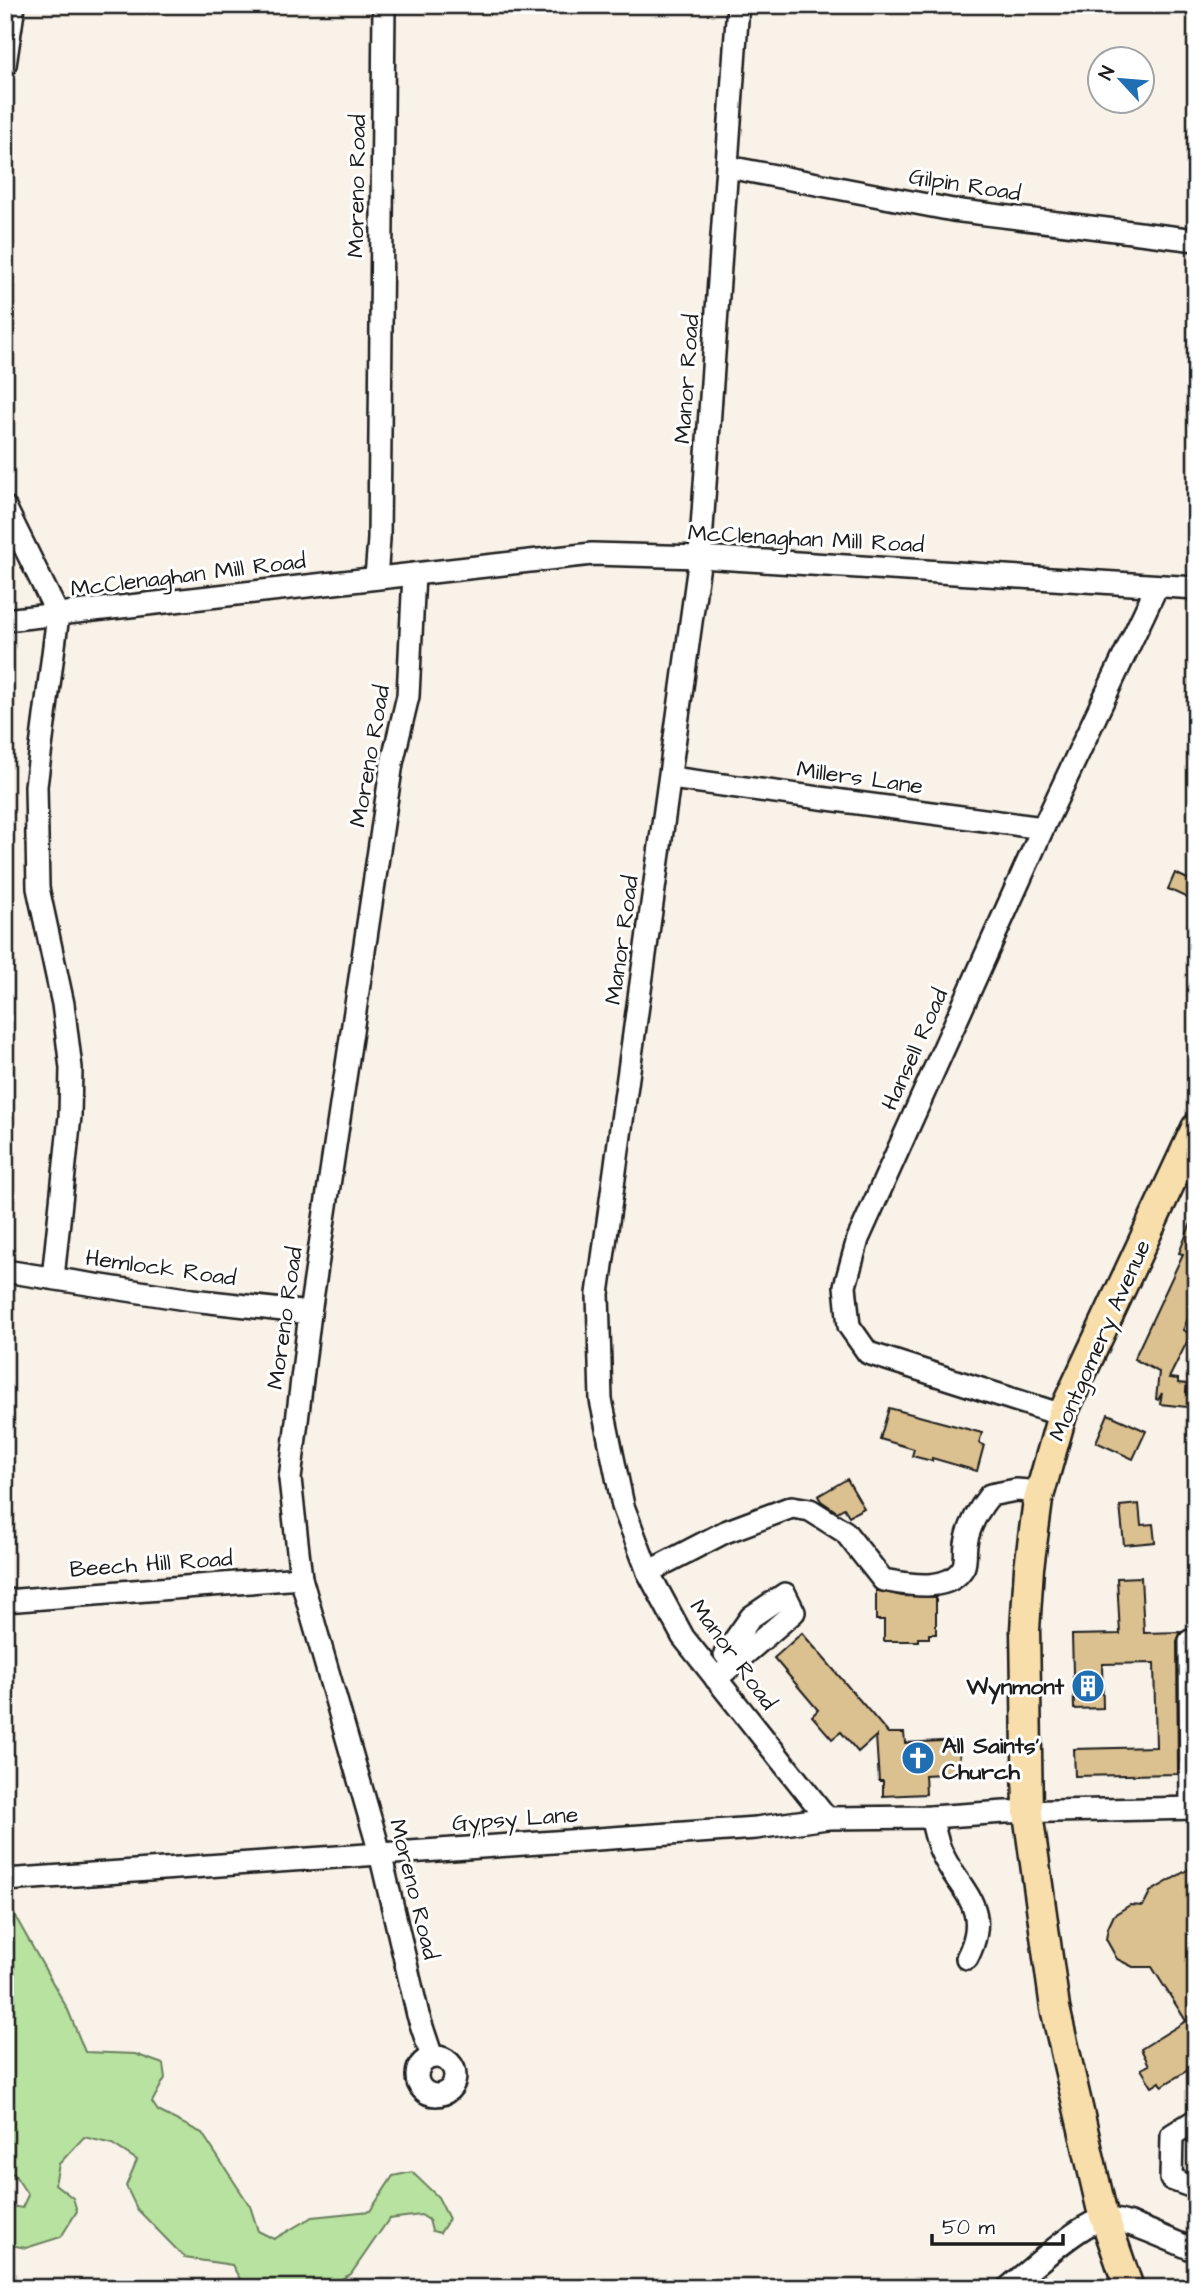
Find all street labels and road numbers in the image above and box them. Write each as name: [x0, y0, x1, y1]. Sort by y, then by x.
street label: Moreno Road: [340, 114, 374, 258]
street label: Gilpin Road: [907, 160, 1023, 210]
street label: Manor Road: [667, 313, 708, 445]
street label: McClenaghan Mill Road: [687, 517, 925, 562]
street label: McClenaghan Mill Road: [69, 545, 308, 606]
street label: Moreno Road: [342, 682, 398, 830]
street label: Millers Lane: [795, 753, 925, 803]
street label: Manor Road: [597, 873, 647, 1007]
street label: Hansell Road: [874, 983, 956, 1115]
street label: Montgomery Avenue: [1041, 1235, 1160, 1447]
street label: Hemlock Road: [84, 1242, 238, 1294]
street label: Moreno Road: [259, 1245, 311, 1391]
street label: Beech Hill Road: [69, 1542, 234, 1586]
street label: Manor Road: [682, 1593, 784, 1717]
street label: Gypsy Lane: [451, 1799, 579, 1840]
street label: Moreno Road: [381, 1816, 447, 1963]

